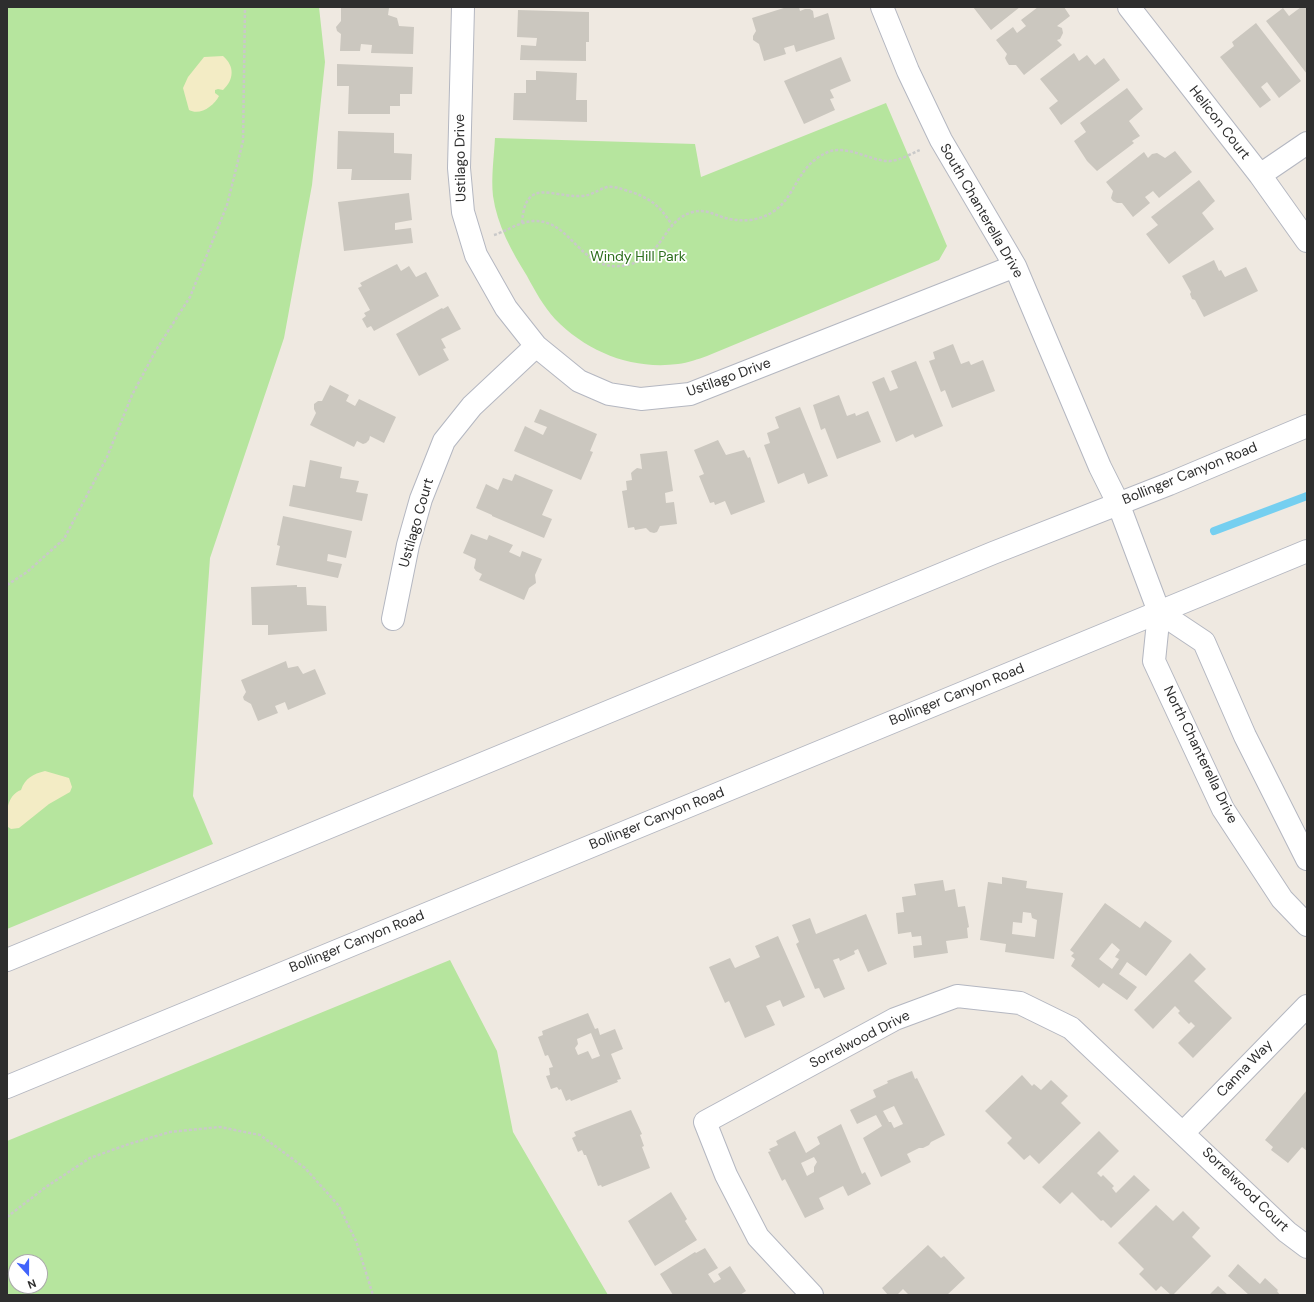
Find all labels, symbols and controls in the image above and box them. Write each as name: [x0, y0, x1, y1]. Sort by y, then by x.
street label: Helicon Court: [1185, 83, 1253, 163]
street label: Ustilago Drive: [452, 114, 470, 202]
street label: South Chanterella Drive: [936, 141, 1026, 281]
park label: Windy Hill Park: [590, 249, 686, 265]
street label: Ustilago Drive: [685, 355, 773, 401]
street label: Bollinger Canyon Road: [1120, 439, 1260, 509]
street label: Ustilago Court: [396, 476, 438, 570]
street label: Bollinger Canyon Road: [887, 660, 1027, 730]
street label: North Chanterella Drive: [1159, 683, 1241, 827]
street label: Bollinger Canyon Road: [587, 784, 727, 854]
street label: Bollinger Canyon Road: [287, 907, 427, 977]
street label: Sorrelwood Drive: [807, 1007, 913, 1073]
street label: Canna Way: [1214, 1037, 1276, 1101]
street label: Sorrelwood Court: [1198, 1144, 1292, 1236]
north arrow: [8, 1254, 48, 1294]
text: N: [26, 1276, 38, 1292]

